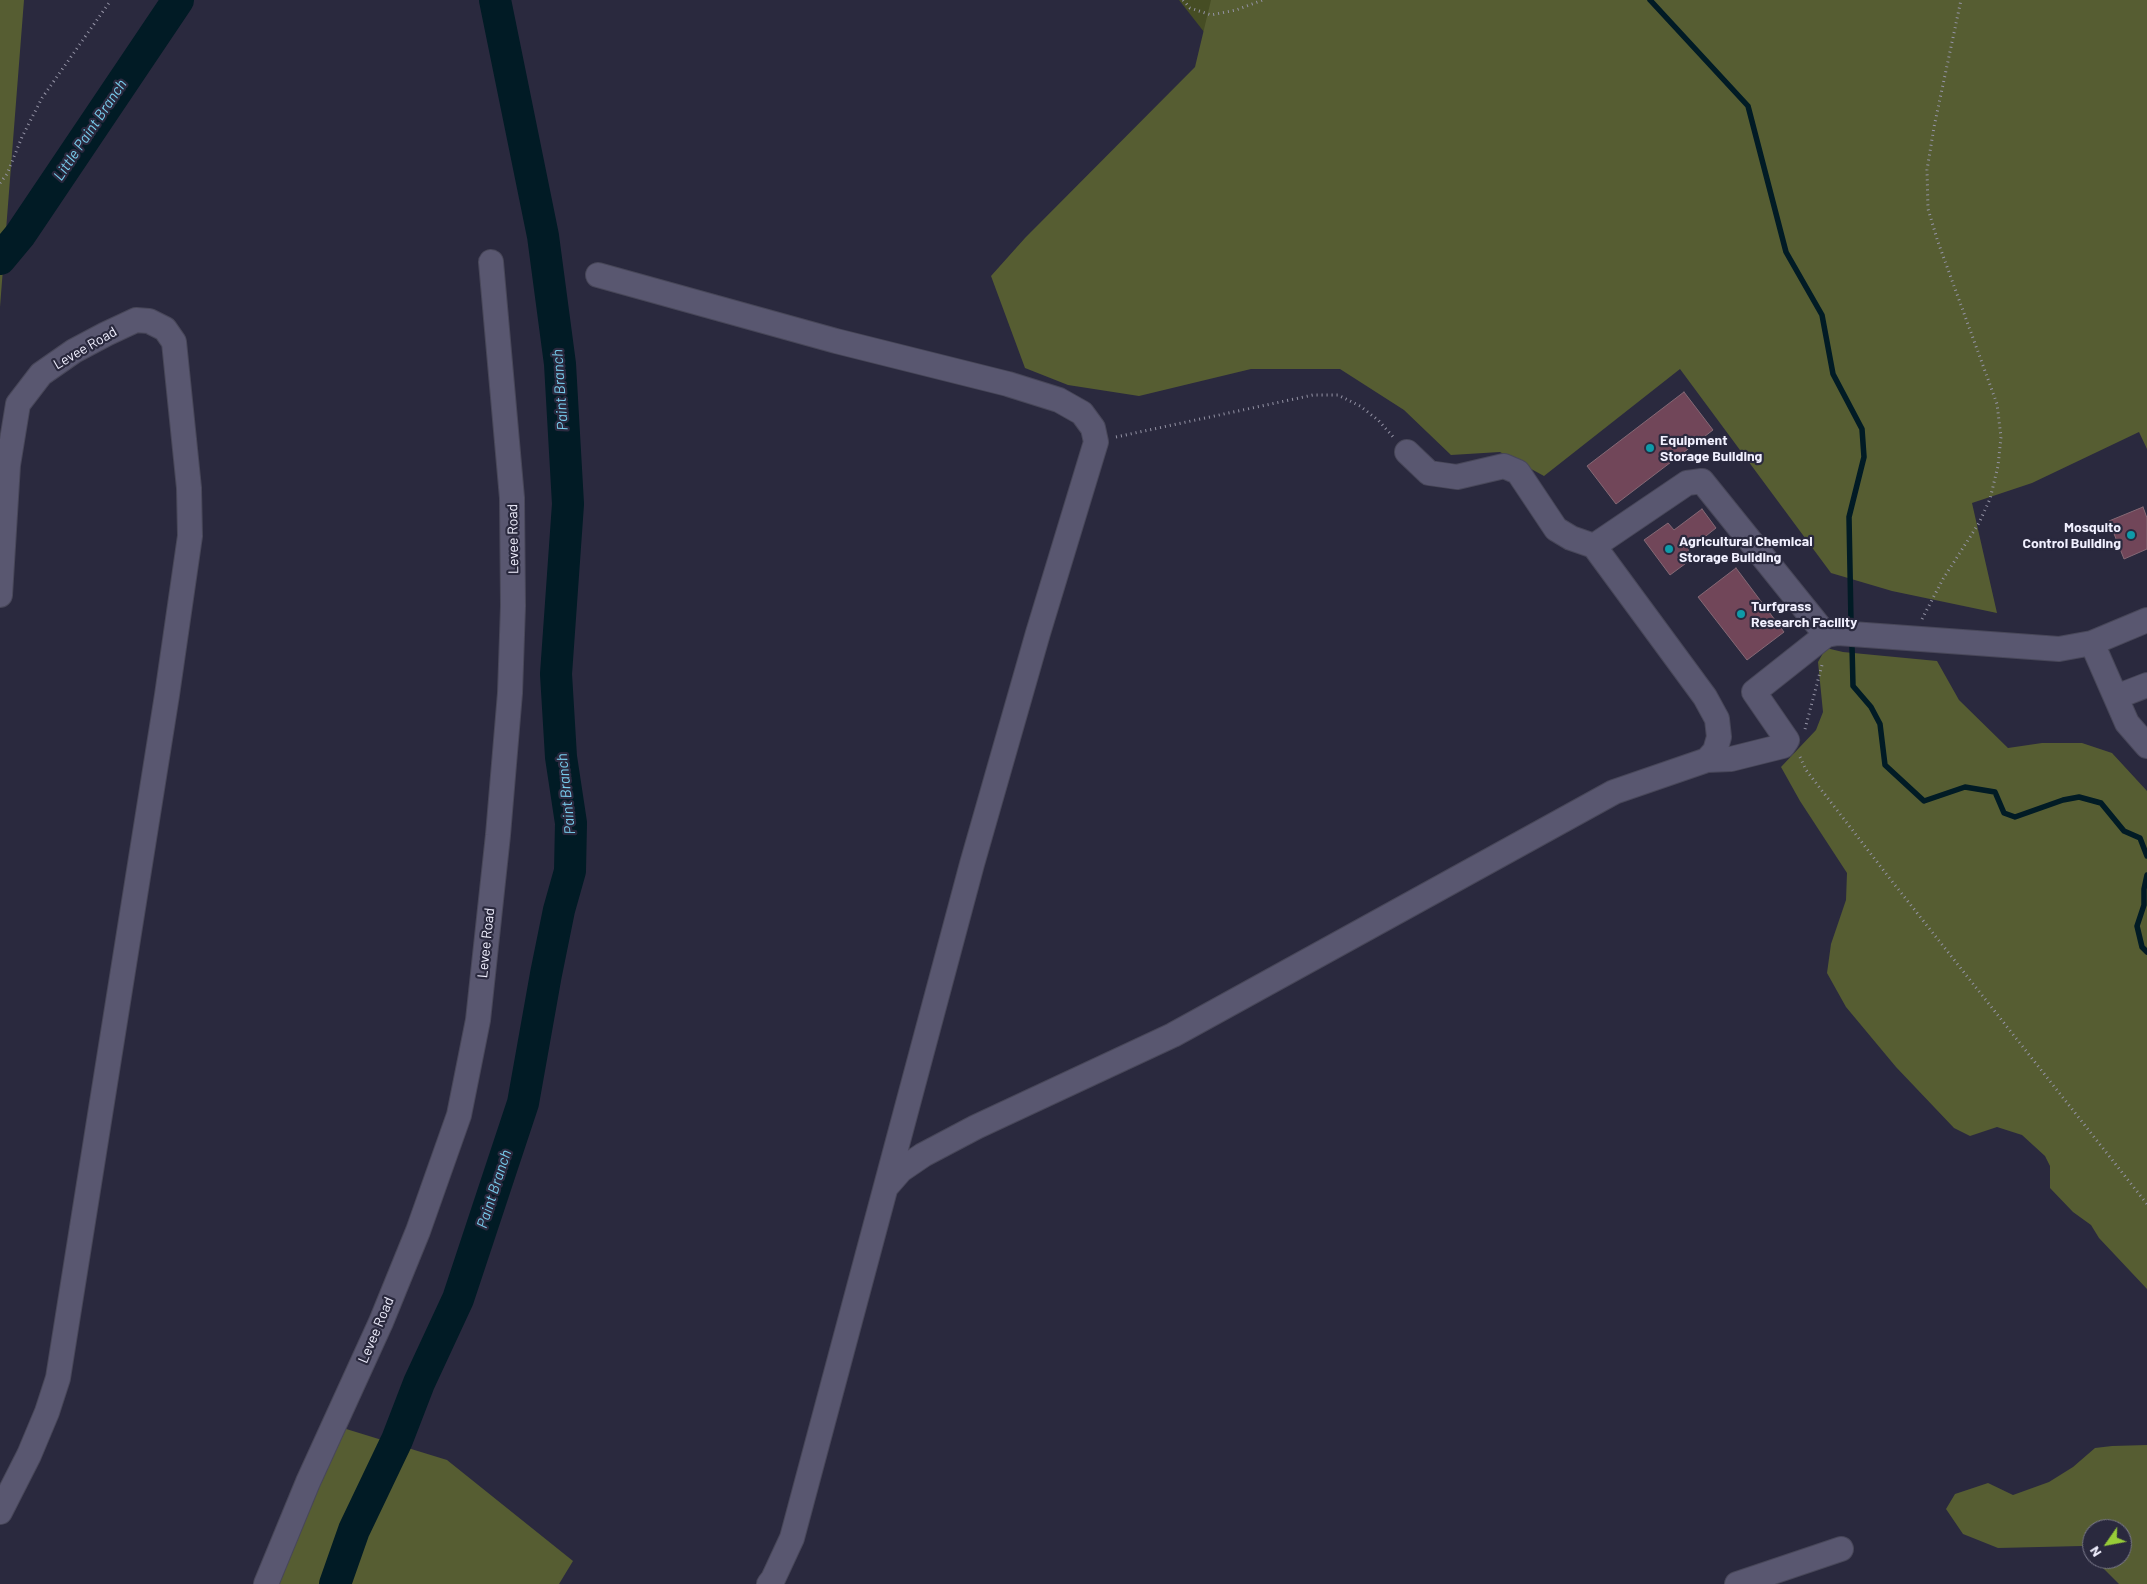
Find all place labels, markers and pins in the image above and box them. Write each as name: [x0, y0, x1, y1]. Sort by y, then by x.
place label: Equipment Storage Building: [1660, 432, 1762, 464]
marker: Equipment Storage Building: [1644, 442, 1656, 454]
place label: Mosquito Control Building: [2022, 519, 2121, 552]
marker: Mosquito Control Building: [2125, 529, 2137, 541]
place label: Agricultural Chemical Storage Building: [1679, 533, 1813, 566]
marker: Agricultural Chemical Storage Building: [1663, 543, 1675, 555]
place label: Turfgrass Research Facility: [1751, 598, 1857, 630]
marker: Turfgrass Research Facility: [1735, 608, 1747, 620]

